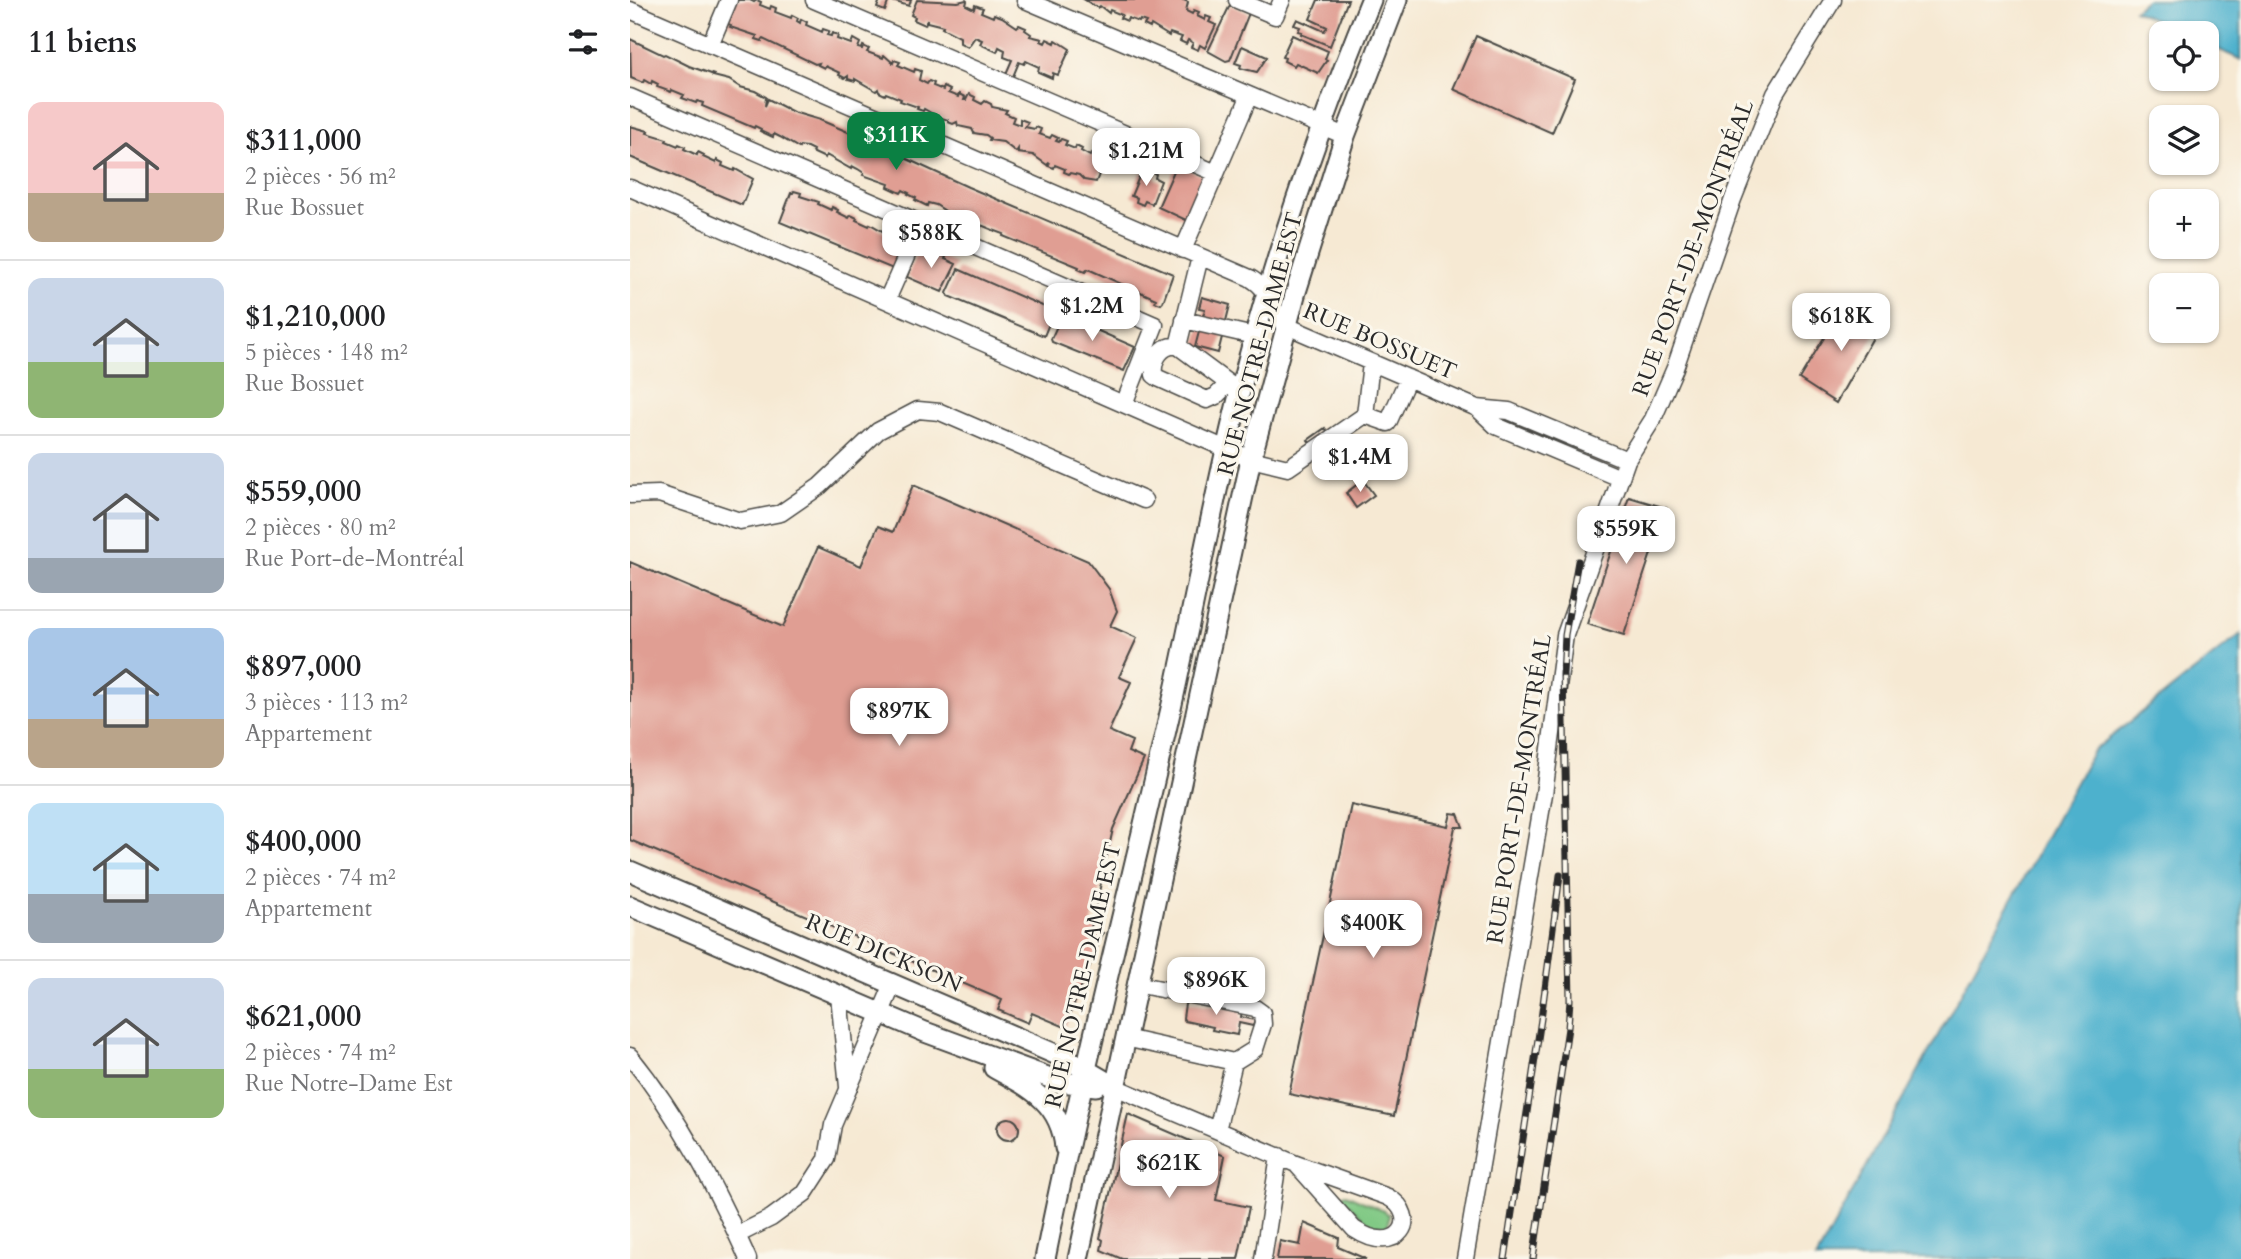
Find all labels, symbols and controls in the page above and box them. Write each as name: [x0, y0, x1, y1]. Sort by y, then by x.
map controls: [2149, 21, 2219, 343]
button: locate: [2149, 21, 2219, 91]
text: 11 biens: [28, 22, 137, 63]
icon: filters: [564, 23, 602, 61]
street label: RUE PORT-DE-MONTRÉAL: [1625, 95, 1761, 400]
button: layers: [2149, 105, 2219, 175]
pin: $311K: [847, 113, 945, 172]
text: $311K: [863, 119, 929, 150]
text: $311,000: [245, 120, 361, 161]
pin: $1.21M: [1089, 128, 1203, 188]
icon: home: [84, 130, 168, 214]
text: $1.21M: [1108, 135, 1184, 166]
text: 2 pièces · 56 m²: [245, 161, 396, 192]
button: +: [2149, 189, 2219, 259]
text: Rue Bossuet: [245, 192, 364, 223]
street label: RUE NOTRE-DAME EST: [1210, 209, 1310, 479]
pin: $588K: [882, 210, 980, 270]
text: $588K: [898, 217, 964, 248]
button: −: [2149, 273, 2219, 343]
pin: $1.2M: [1043, 284, 1141, 343]
text: $1.2M: [1060, 290, 1124, 321]
pin: $618K: [1792, 294, 1890, 353]
street label: RUE BOSSUET: [1299, 295, 1461, 387]
text: $1,210,000: [245, 296, 386, 337]
text: $618K: [1808, 300, 1874, 331]
icon: home: [84, 306, 168, 390]
text: 5 pièces · 148 m²: [245, 337, 408, 368]
text: Rue Bossuet: [245, 368, 364, 399]
pin: $1.4M: [1311, 434, 1409, 494]
text: $1.4M: [1328, 441, 1392, 472]
text: $559,000: [245, 471, 361, 512]
icon: home: [84, 481, 168, 565]
pin: $559K: [1577, 506, 1675, 566]
text: 2 pièces · 80 m²: [245, 512, 396, 543]
text: $559K: [1593, 513, 1659, 544]
text: Rue Port-de-Montréal: [245, 543, 464, 574]
street label: RUE PORT-DE-MONTRÉAL: [1479, 632, 1559, 946]
text: $897,000: [245, 646, 361, 687]
icon: home: [84, 656, 168, 740]
text: 3 pièces · 113 m²: [245, 687, 408, 718]
pin: $897K: [850, 688, 948, 748]
text: $897K: [866, 695, 932, 726]
text: Appartement: [245, 718, 372, 749]
text: $400,000: [245, 821, 361, 862]
icon: home: [84, 831, 168, 915]
street label: RUE NOTRE-DAME EST: [1037, 839, 1129, 1111]
text: 2 pièces · 74 m²: [245, 862, 396, 893]
text: Appartement: [245, 893, 372, 924]
pin: $400K: [1324, 900, 1422, 960]
street label: RUE DICKSON: [801, 906, 967, 1000]
text: $400K: [1340, 907, 1406, 938]
pin: $896K: [1167, 958, 1265, 1017]
text: $896K: [1183, 964, 1249, 995]
text: $621,000: [245, 996, 361, 1037]
icon: home: [84, 1006, 168, 1090]
text: 2 pièces · 74 m²: [245, 1037, 396, 1068]
text: Rue Notre-Dame Est: [245, 1068, 452, 1099]
pin: $621K: [1120, 1140, 1218, 1200]
text: $621K: [1136, 1147, 1202, 1178]

